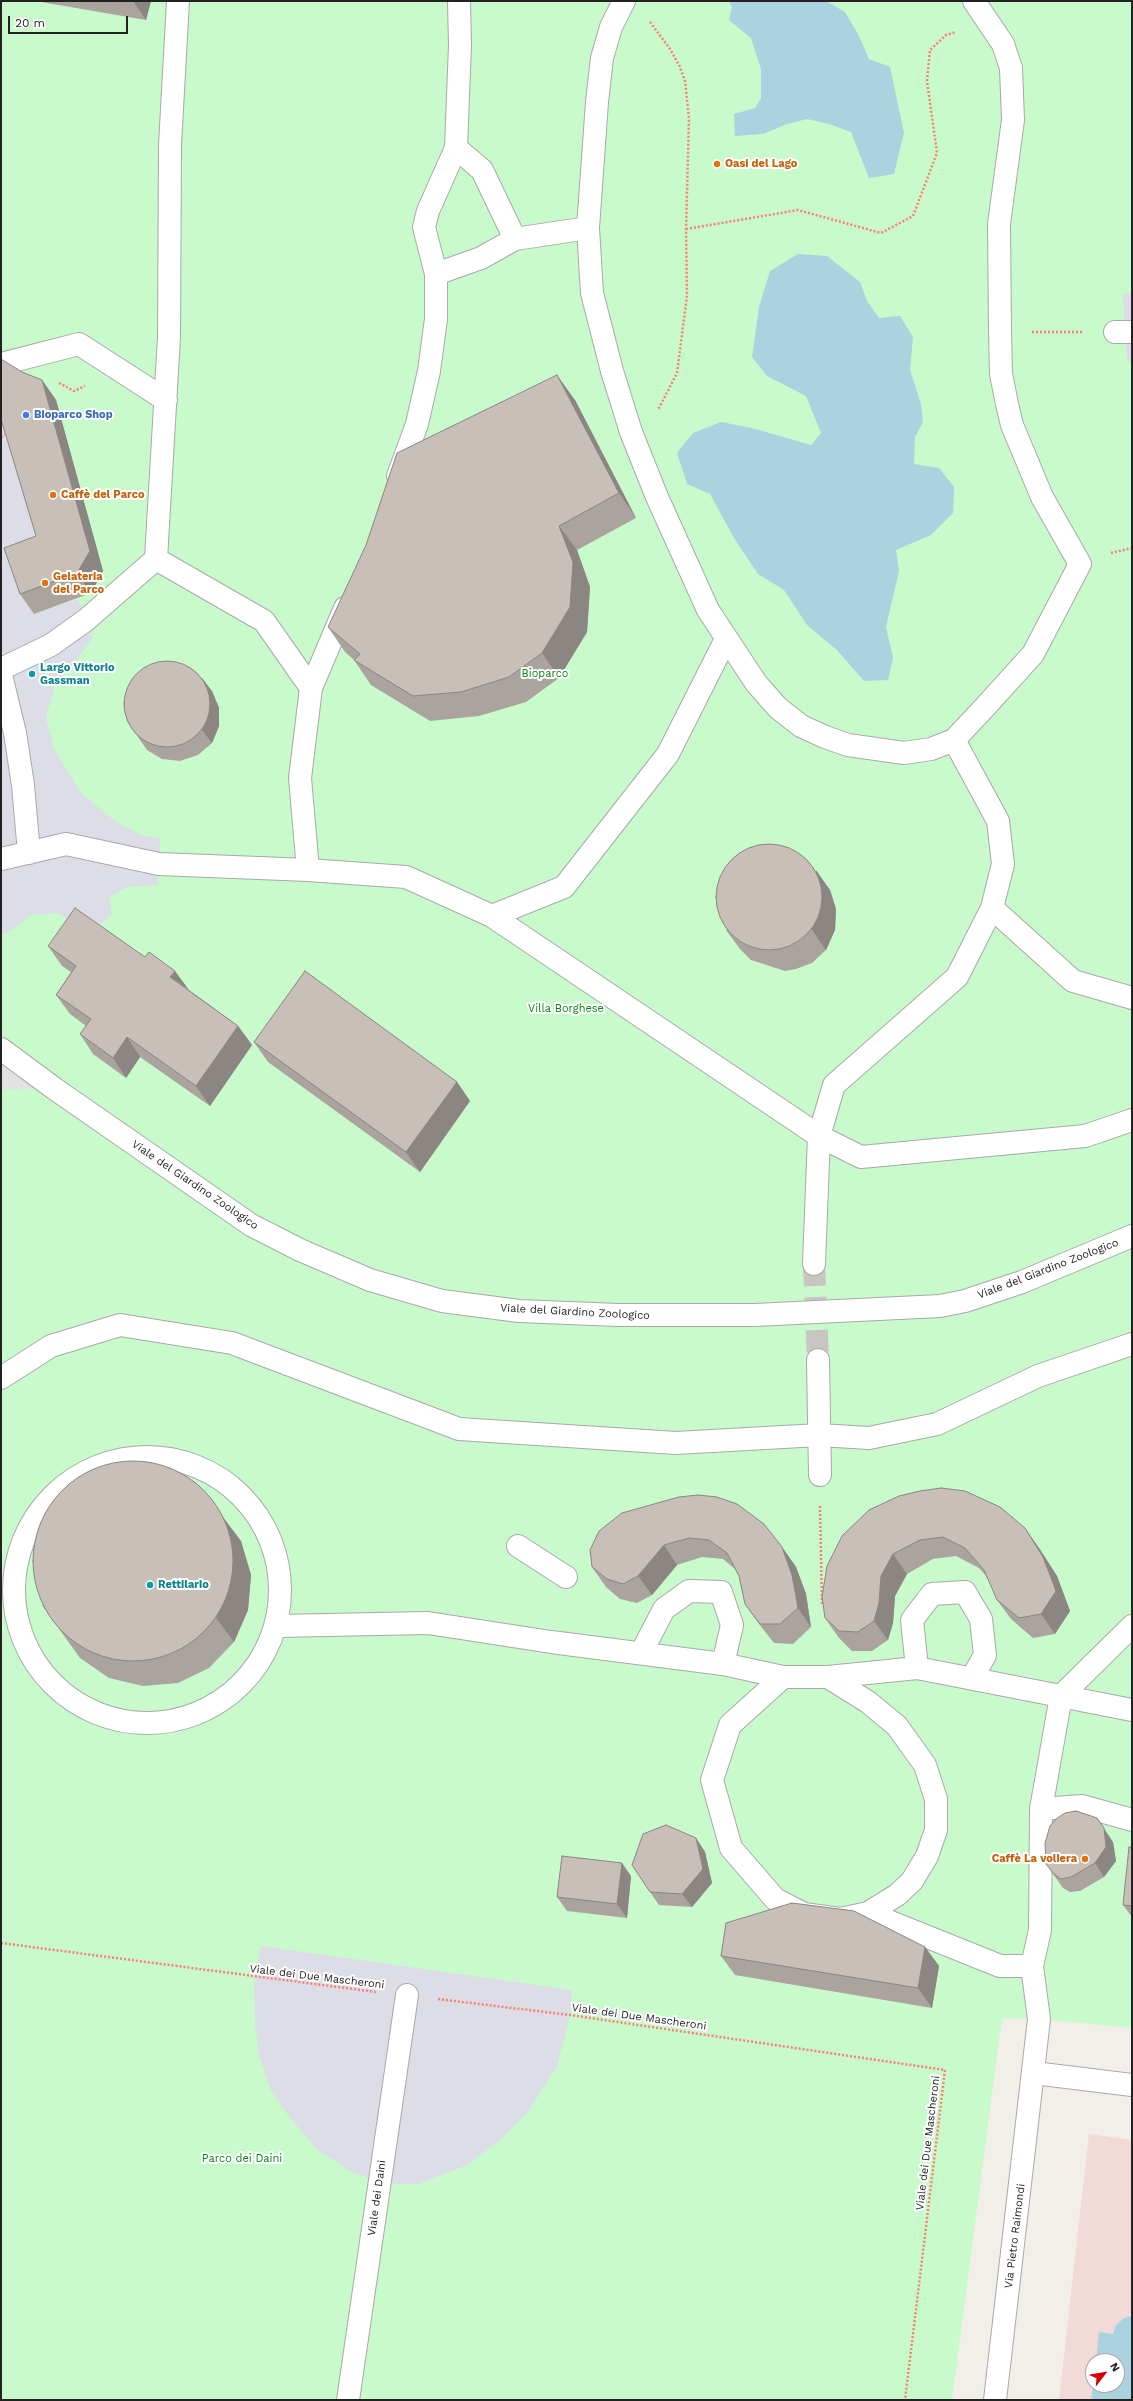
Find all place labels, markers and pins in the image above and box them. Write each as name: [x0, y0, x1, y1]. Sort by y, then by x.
place label: Oasi del Lago: [725, 157, 797, 171]
marker: Oasi del Lago: [712, 159, 722, 169]
place label: Bioparco Shop: [34, 408, 113, 422]
marker: Bioparco Shop: [21, 410, 31, 420]
place label: Caffè del Parco: [61, 488, 144, 502]
marker: Caffè del Parco: [48, 490, 58, 500]
place label: Gelateria del Parco: [53, 570, 104, 596]
marker: Gelateria del Parco: [40, 578, 50, 588]
place label: Largo Vittorio Gassman: [40, 661, 115, 687]
marker: Largo Vittorio Gassman: [27, 669, 37, 679]
place label: Rettilario: [158, 1578, 209, 1592]
marker: Rettilario: [145, 1580, 155, 1590]
place label: Caffè La voliera: [992, 1852, 1077, 1866]
marker: Caffè La voliera: [1080, 1854, 1090, 1864]

